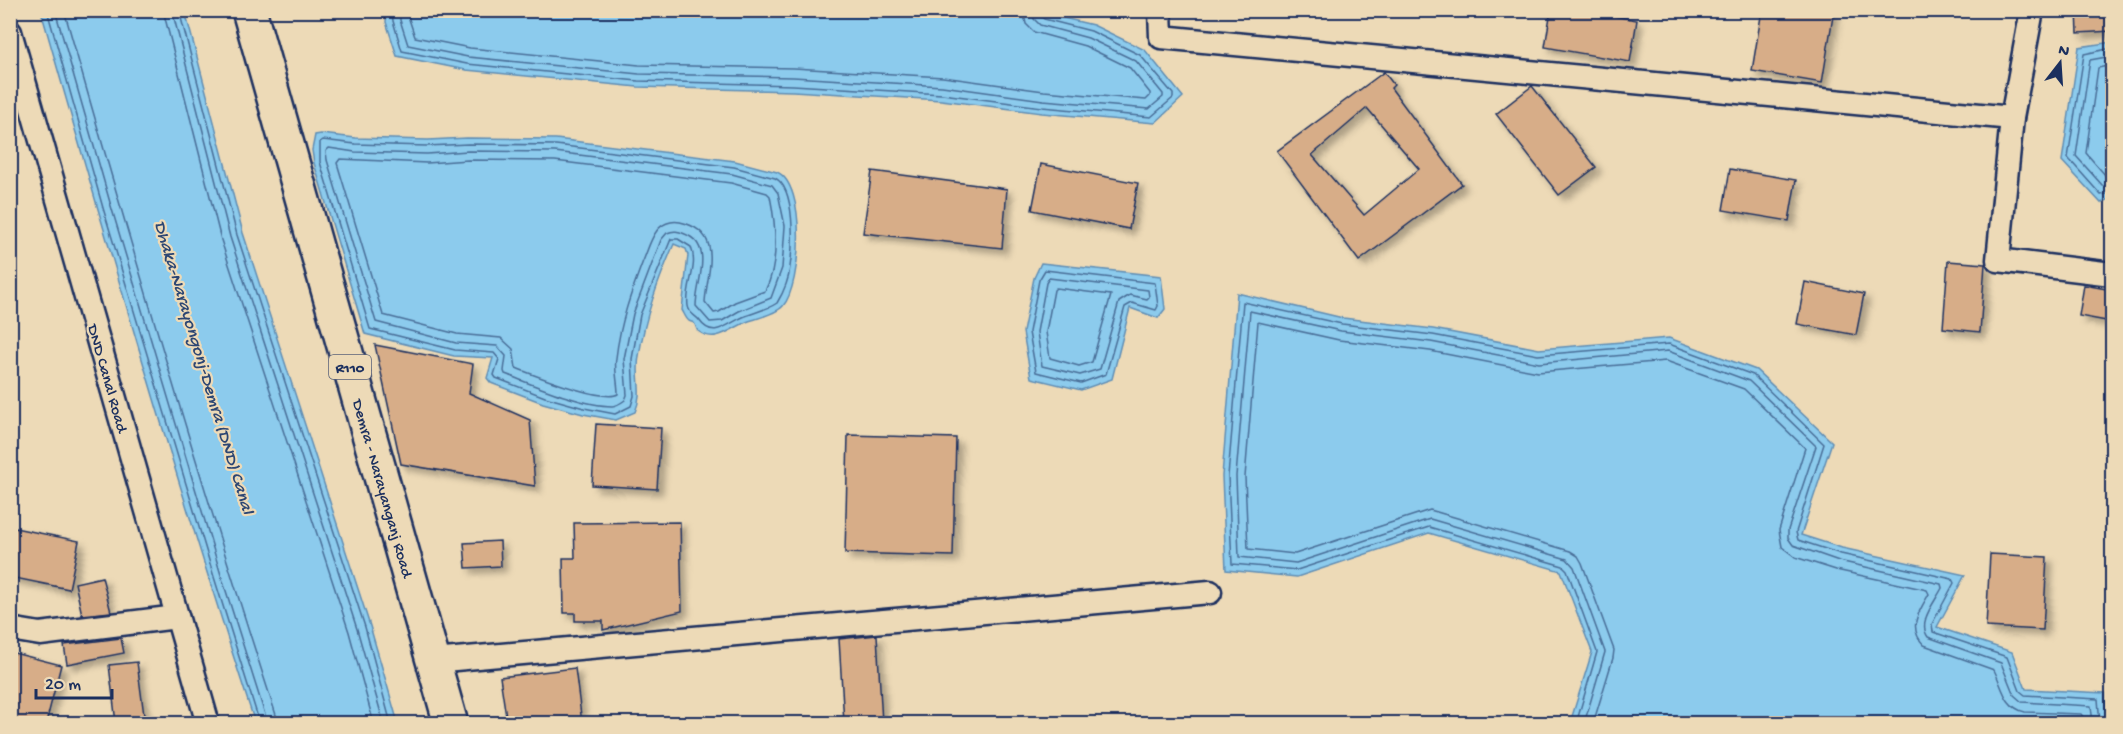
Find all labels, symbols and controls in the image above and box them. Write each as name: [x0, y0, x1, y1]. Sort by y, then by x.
north arrow: [2030, 33, 2090, 93]
text: N: [2056, 41, 2072, 63]
water label: Dhaka-Narayongonj-Demra (DND) Canal: [148, 219, 258, 518]
street label: DND Canal Road: [81, 322, 131, 437]
road number: R110: [329, 355, 371, 379]
street label: Demra - Narayanganj Road: [346, 397, 416, 582]
scale bar: [36, 662, 112, 700]
text: 20 m: [45, 675, 81, 696]

